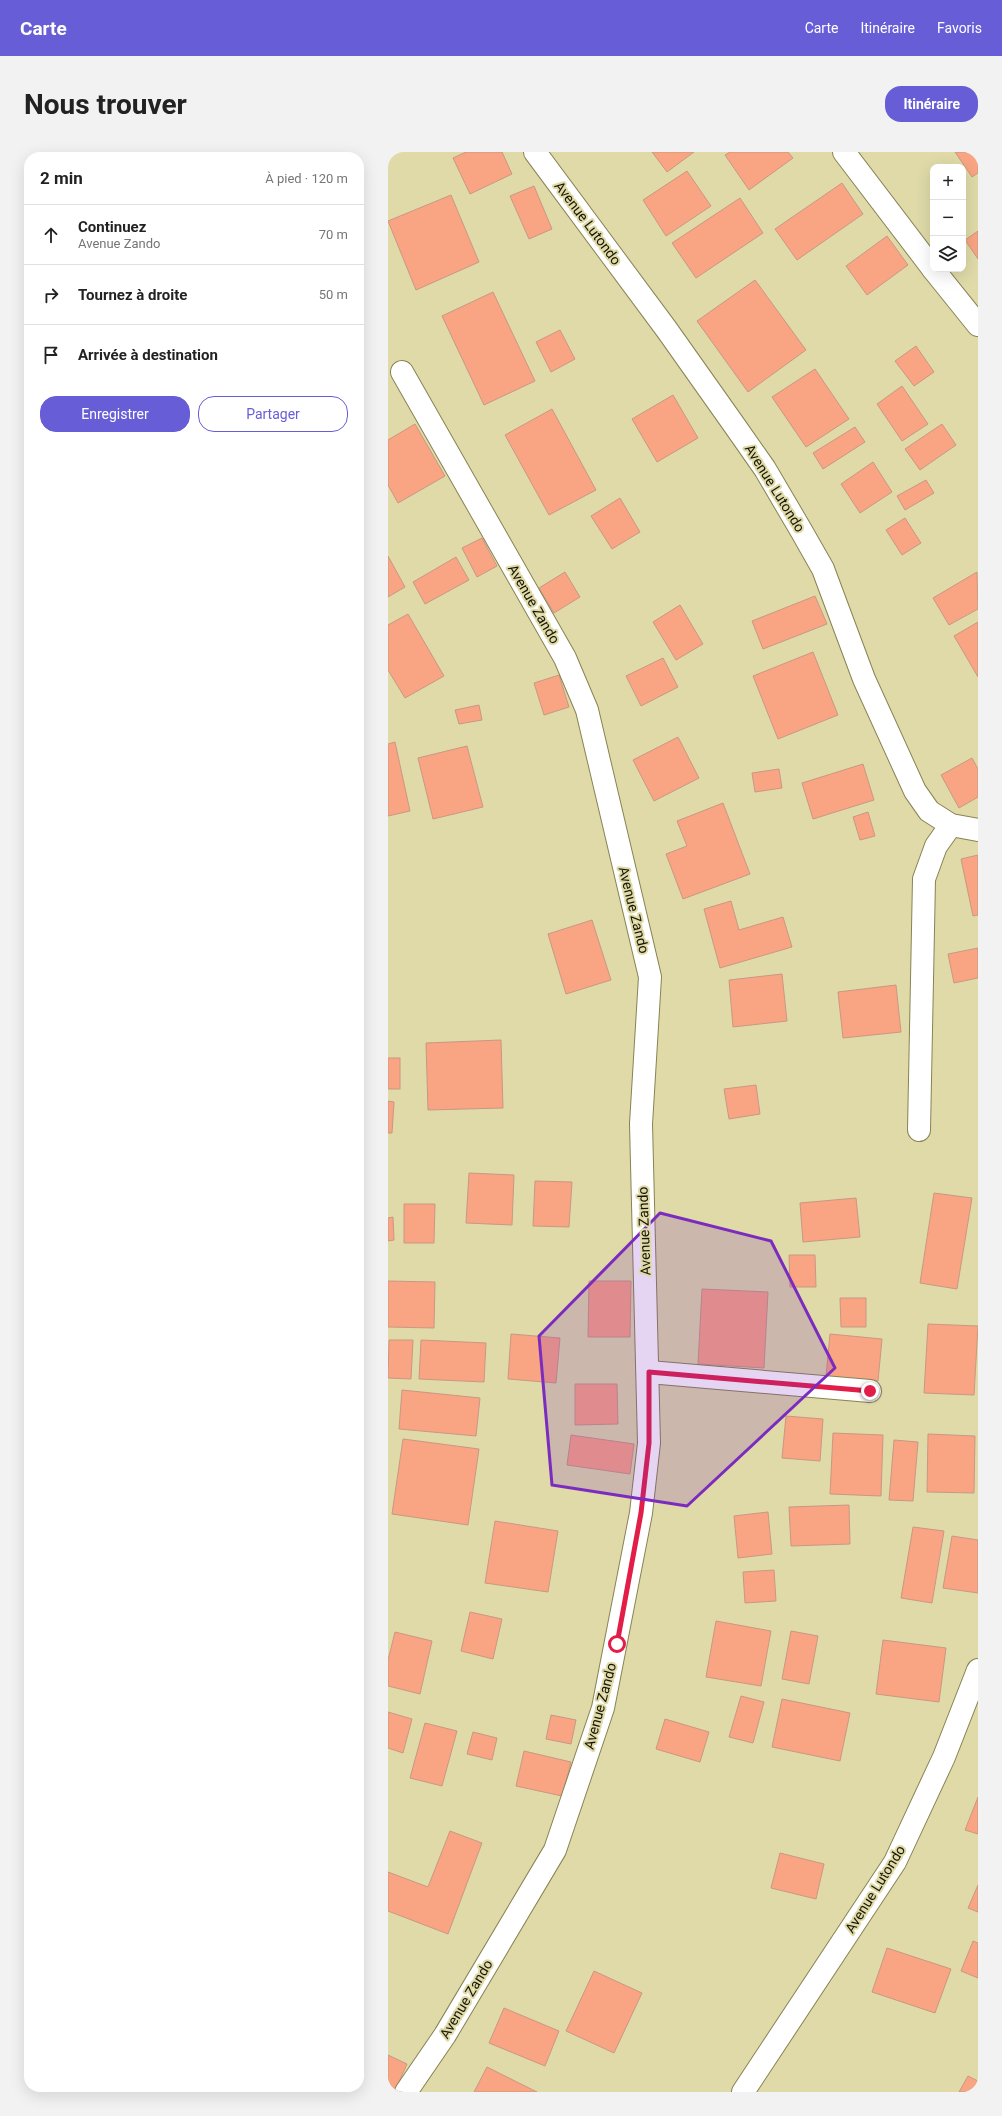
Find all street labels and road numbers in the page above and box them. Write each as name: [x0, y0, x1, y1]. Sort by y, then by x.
street label: Avenue Lutondo: [551, 178, 625, 268]
street label: Avenue Lutondo: [742, 441, 808, 535]
street label: Avenue Zando: [505, 562, 563, 646]
street label: Avenue Zando: [615, 865, 653, 955]
street label: Avenue Zando: [634, 1186, 654, 1276]
street label: Avenue Zando: [581, 1661, 619, 1751]
street label: Avenue Lutondo: [842, 1842, 908, 1936]
street label: Avenue Zando: [436, 1957, 496, 2041]

